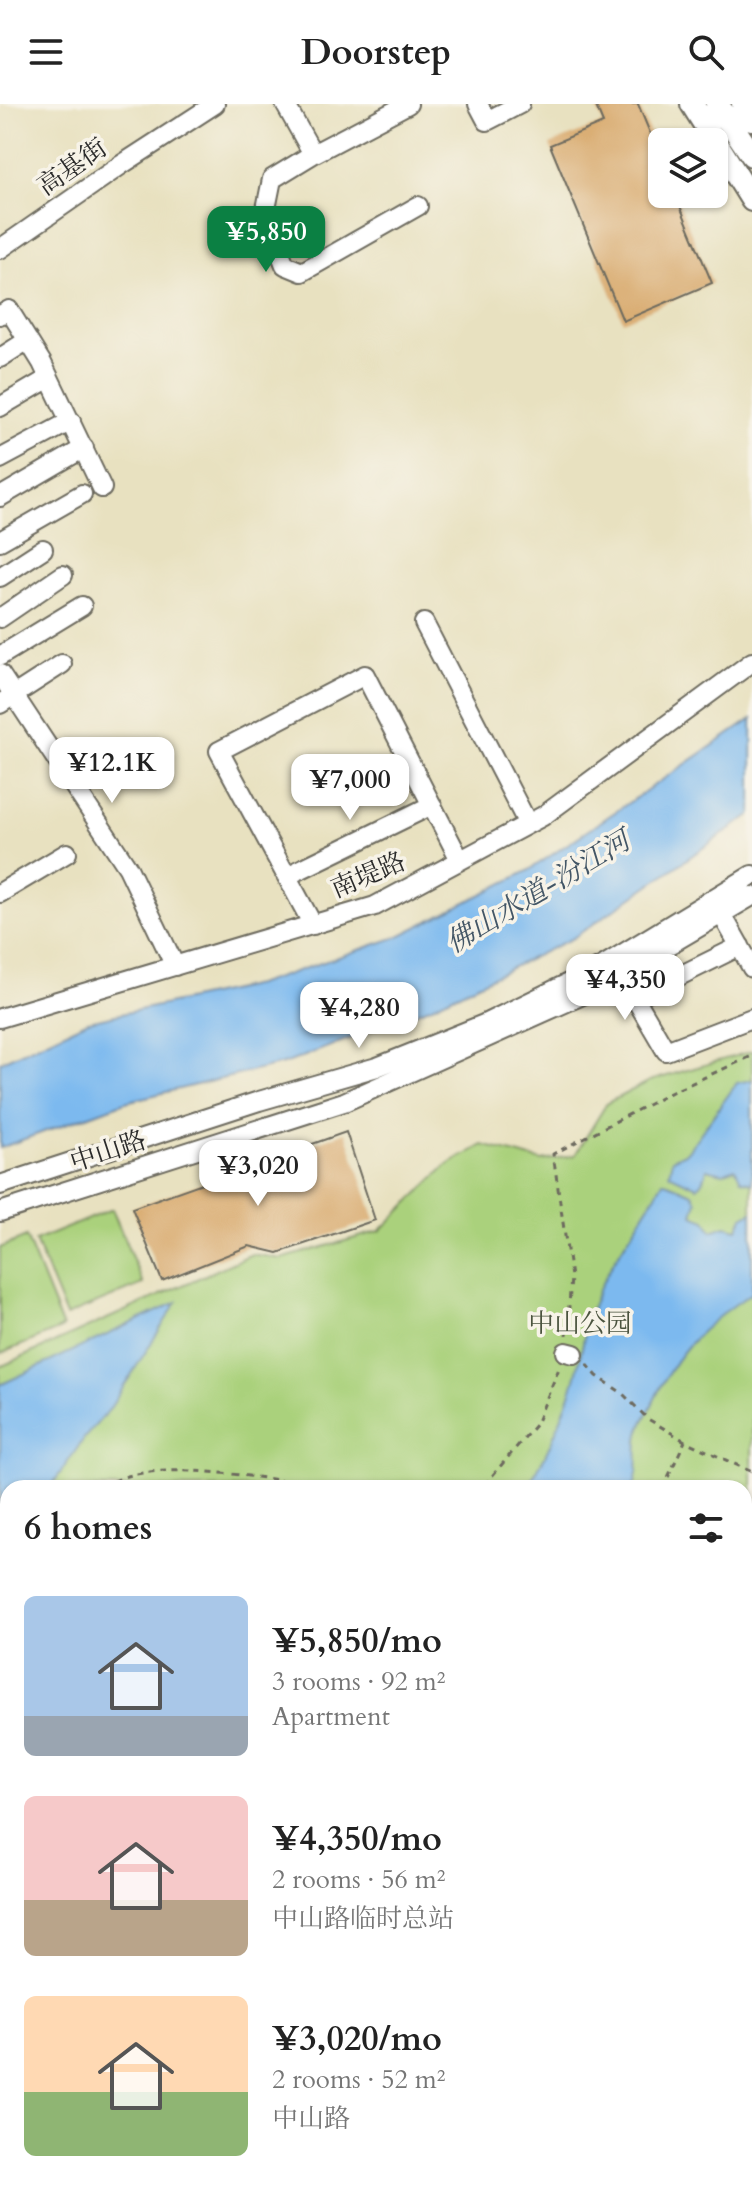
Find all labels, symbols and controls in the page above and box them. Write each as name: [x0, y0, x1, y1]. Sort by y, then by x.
text: Doorstep: [301, 28, 451, 77]
icon: menu: [24, 30, 68, 74]
icon: search: [684, 30, 728, 74]
map controls: [648, 128, 728, 208]
button: layers: [648, 128, 728, 208]
street label: 高基街: [30, 130, 114, 204]
pin: ¥5,850: [201, 206, 331, 274]
text: ¥5,850: [225, 214, 307, 249]
pin: ¥12.1K: [47, 737, 177, 805]
text: ¥12.1K: [67, 745, 157, 780]
pin: ¥7,000: [285, 754, 415, 822]
text: ¥7,000: [309, 762, 391, 797]
water label: 佛山水道-汾江河: [439, 819, 641, 962]
street label: 南堤路: [325, 844, 411, 906]
pin: ¥4,350: [560, 954, 690, 1022]
text: ¥4,350: [584, 962, 666, 997]
pin: ¥4,280: [294, 982, 424, 1050]
text: ¥4,280: [318, 990, 400, 1025]
street label: 中山路: [65, 1122, 151, 1180]
pin: ¥3,020: [193, 1140, 323, 1208]
text: ¥3,020: [217, 1148, 299, 1183]
park label: 中山公园: [528, 1306, 632, 1341]
text: 6 homes: [24, 1505, 152, 1551]
icon: filters: [684, 1506, 728, 1550]
text: ¥5,850/mo: [272, 1618, 442, 1664]
icon: home: [88, 1628, 184, 1724]
text: 3 rooms · 92 m²: [272, 1664, 445, 1699]
text: Apartment: [272, 1699, 390, 1734]
text: ¥4,350/mo: [272, 1816, 442, 1862]
icon: home: [88, 1828, 184, 1924]
text: 2 rooms · 56 m²: [272, 1862, 445, 1897]
text: 中山路临时总站: [272, 1901, 454, 1936]
text: ¥3,020/mo: [272, 2016, 442, 2062]
icon: home: [88, 2028, 184, 2124]
text: 2 rooms · 52 m²: [272, 2062, 445, 2097]
text: 中山路: [272, 2101, 350, 2136]

